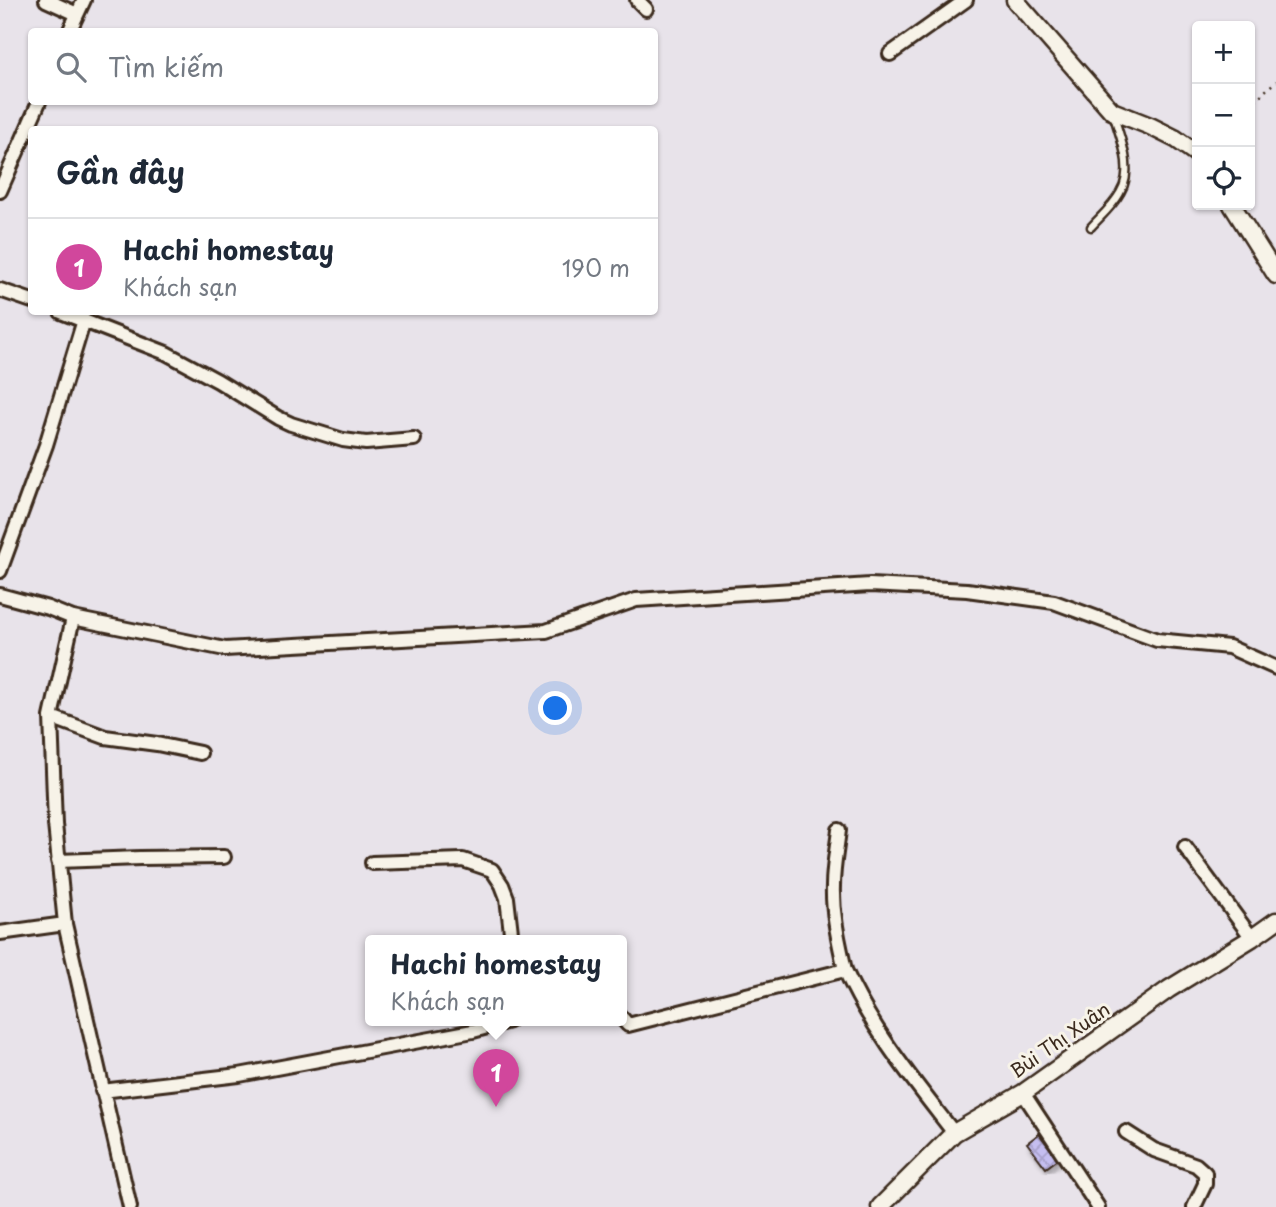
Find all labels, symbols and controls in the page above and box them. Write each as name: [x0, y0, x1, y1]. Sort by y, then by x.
map controls: [1192, 21, 1255, 210]
button: +: [1192, 21, 1255, 84]
search box: [28, 28, 658, 105]
text: Tìm kiếm: [108, 47, 224, 86]
icon: search: [52, 48, 90, 86]
button: −: [1192, 84, 1255, 147]
button: locate: [1192, 147, 1255, 210]
text: Gần đây: [56, 149, 185, 194]
text: Hachi homestay: [123, 230, 334, 269]
text: 1: [74, 250, 85, 285]
text: 190 m: [562, 250, 630, 285]
text: Khách sạn: [123, 269, 237, 304]
your location: [538, 691, 572, 725]
popup: [365, 935, 627, 1026]
text: Hachi homestay: [391, 944, 601, 983]
text: Khách sạn: [391, 983, 505, 1018]
street label: Bùi Thị Xuân: [1004, 994, 1115, 1084]
pin: 1: [473, 1049, 519, 1107]

